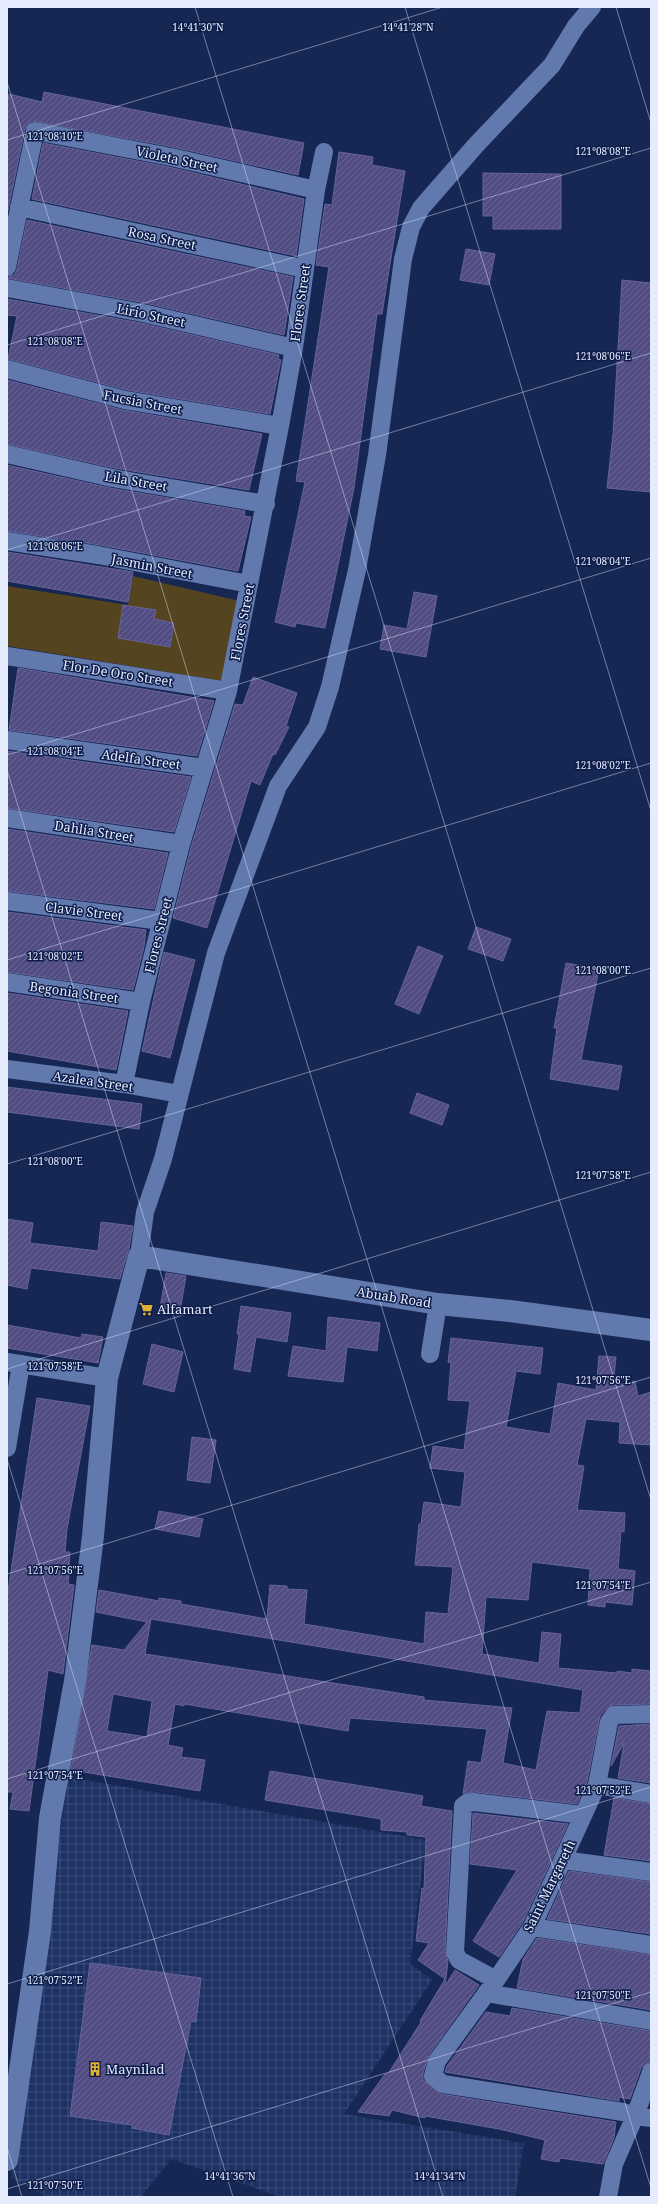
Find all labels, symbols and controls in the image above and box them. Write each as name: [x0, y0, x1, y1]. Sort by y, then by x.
text: 14°41'30"N: [172, 20, 224, 34]
text: 14°41'28"N: [382, 20, 434, 34]
text: 121°08'10"E: [27, 129, 83, 143]
street label: Violeta Street: [135, 142, 220, 177]
text: 121°08'08"E: [575, 144, 631, 158]
street label: Rosa Street: [126, 222, 198, 254]
street label: Flores Street: [286, 263, 314, 343]
street label: Lirio Street: [115, 299, 187, 331]
text: 121°08'08"E: [27, 334, 83, 348]
text: 121°08'06"E: [575, 349, 631, 363]
street label: Fucsia Street: [102, 386, 184, 418]
street label: Lila Street: [103, 467, 169, 495]
text: 121°08'06"E: [27, 539, 83, 553]
street label: Jasmin Street: [109, 549, 195, 583]
text: 121°08'04"E: [575, 554, 631, 568]
street label: Flores Street: [226, 582, 258, 662]
street label: Flor De Oro Street: [62, 655, 175, 691]
text: 121°08'04"E: [27, 744, 83, 758]
street label: Adelfa Street: [100, 745, 182, 774]
text: 121°08'02"E: [575, 758, 631, 772]
street label: Dahlia Street: [53, 816, 135, 846]
street label: Flores Street: [140, 895, 176, 975]
street label: Clavie Street: [44, 897, 124, 925]
text: 121°08'02"E: [27, 949, 83, 963]
text: 121°08'00"E: [575, 963, 631, 977]
street label: Begonia Street: [28, 977, 120, 1007]
street label: Azalea Street: [52, 1066, 135, 1096]
text: 121°08'00"E: [27, 1154, 83, 1168]
text: 121°07'58"E: [575, 1168, 631, 1182]
street label: Abuab Road: [355, 1282, 433, 1312]
place label: Alfamart: [157, 1300, 213, 1318]
supermarket icon: Alfamart: [138, 1301, 154, 1317]
text: 121°07'58"E: [27, 1359, 83, 1373]
text: 121°07'56"E: [575, 1373, 631, 1387]
text: 121°07'56"E: [27, 1563, 83, 1577]
text: 121°07'54"E: [575, 1578, 631, 1592]
text: 121°07'54"E: [27, 1768, 83, 1782]
text: 121°07'52"E: [575, 1783, 631, 1797]
street label: Saint Margareth: [519, 1837, 579, 1935]
text: 121°07'52"E: [27, 1973, 83, 1987]
text: 121°07'50"E: [575, 1988, 631, 2002]
place label: Maynilad: [106, 2060, 164, 2078]
building icon: Maynilad: [87, 2061, 103, 2077]
text: 14°41'36"N: [204, 2169, 256, 2183]
text: 14°41'34"N: [414, 2169, 466, 2183]
text: 121°07'50"E: [27, 2178, 83, 2192]

